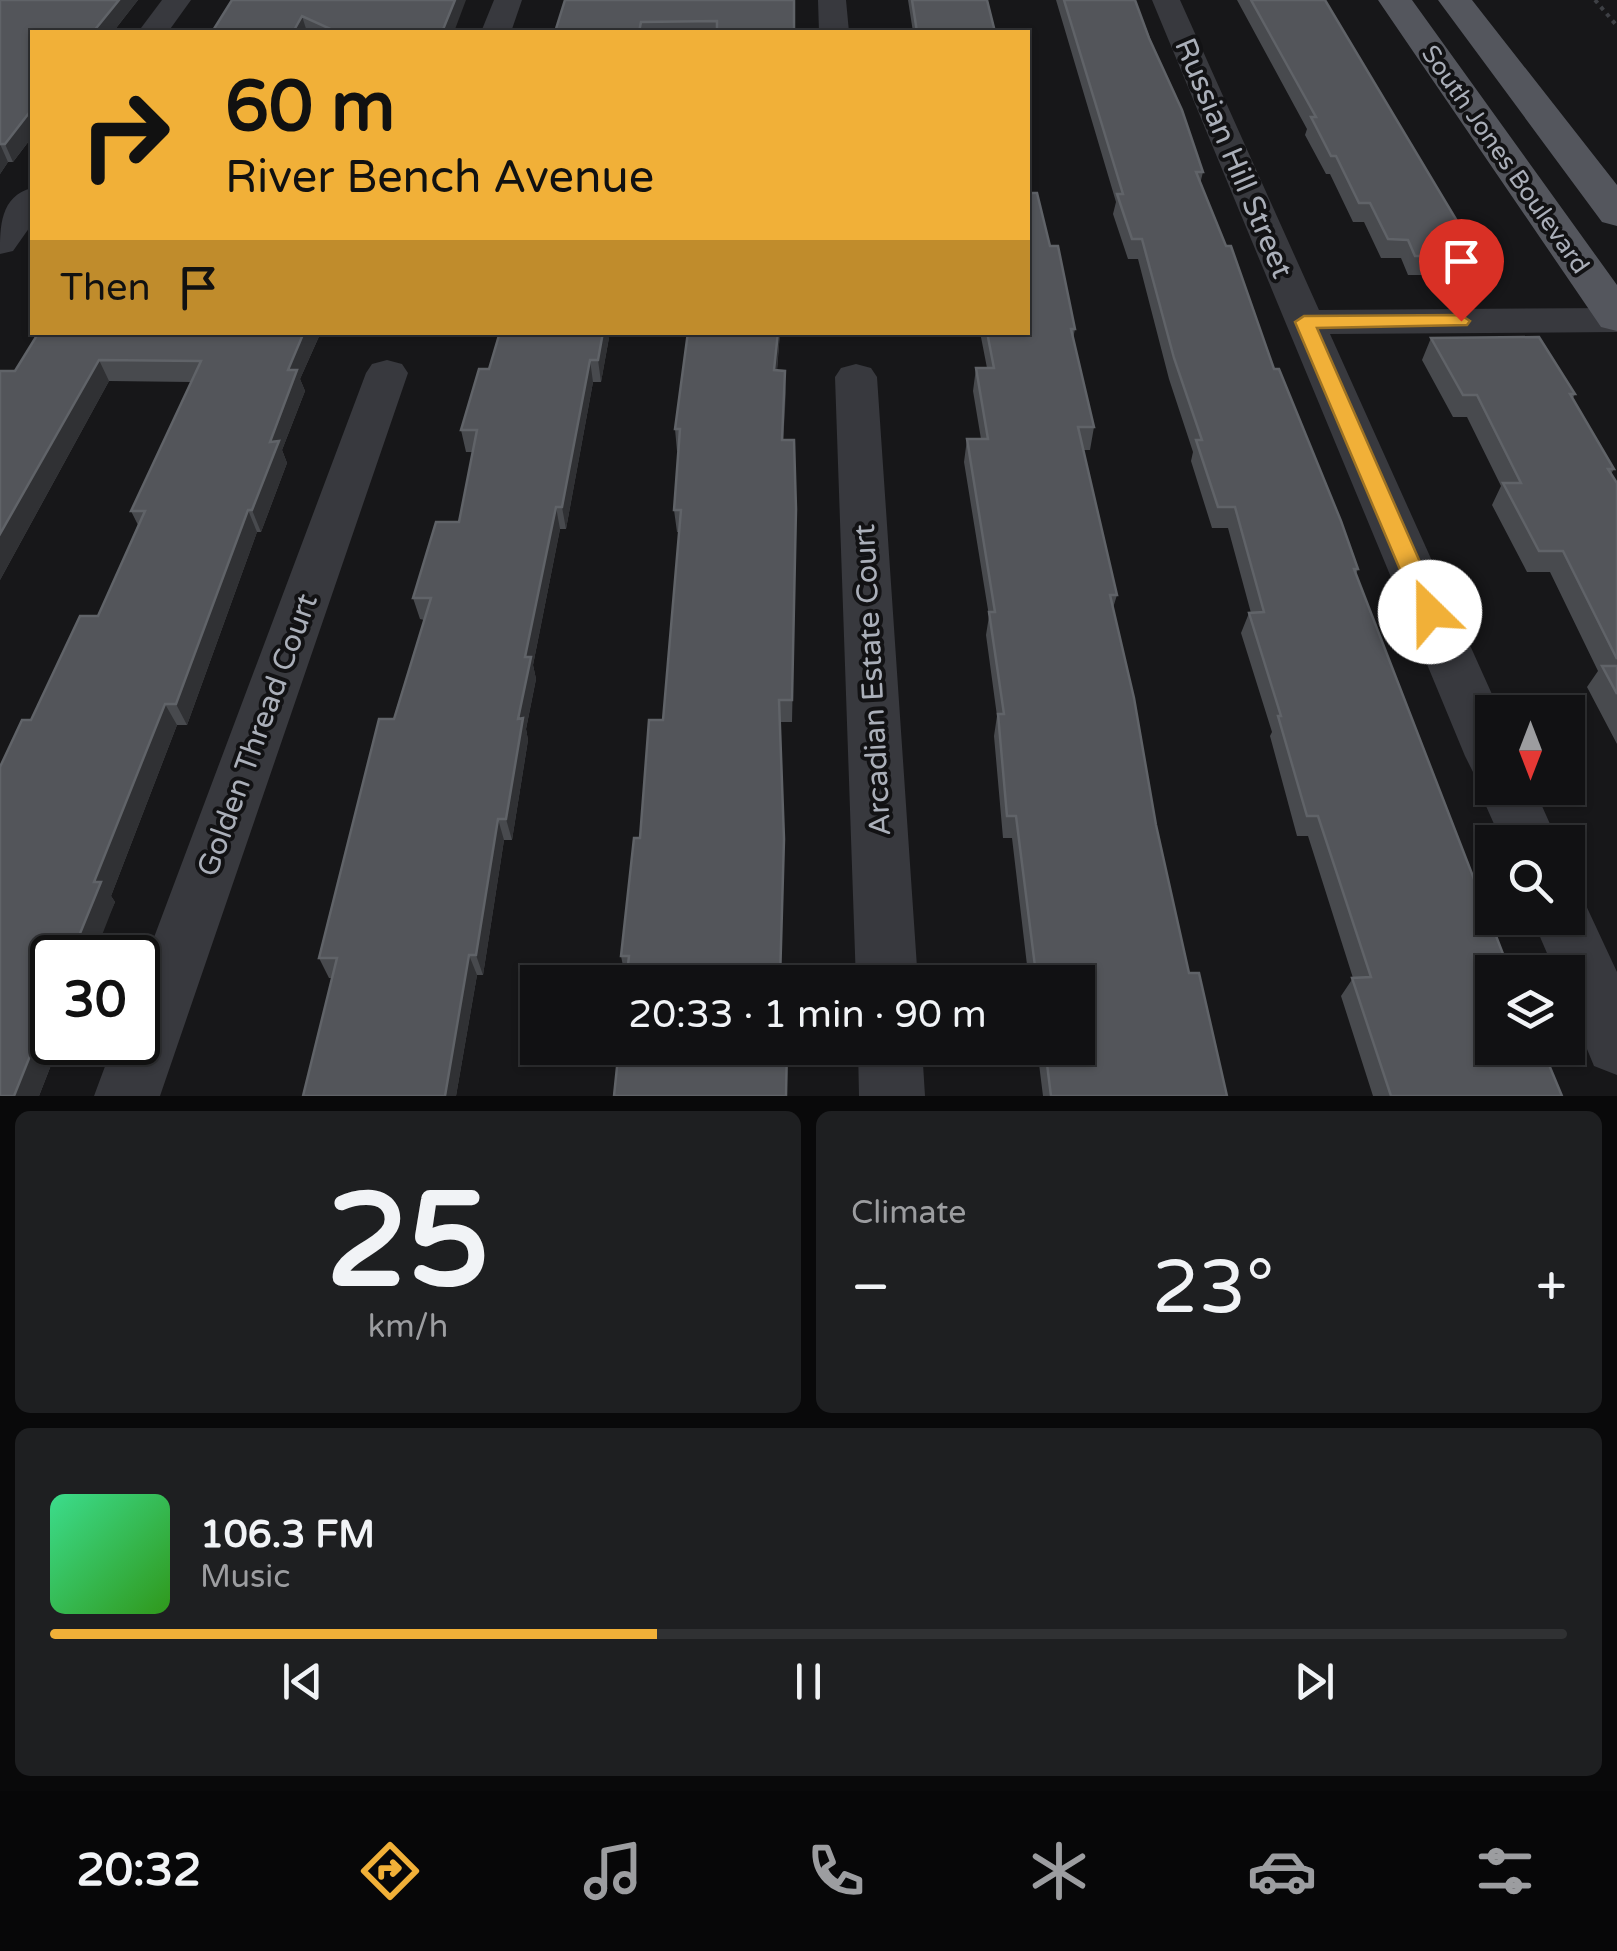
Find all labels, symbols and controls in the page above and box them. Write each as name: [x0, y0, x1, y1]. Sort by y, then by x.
street label: Russian Hill Street: [1166, 33, 1301, 284]
street label: South Jones Boulevard: [1415, 40, 1595, 280]
text: 60 m: [225, 66, 395, 150]
icon: right: [60, 70, 190, 200]
text: River Bench Avenue: [225, 151, 654, 205]
pin: [1419, 219, 1504, 322]
icon: arrive: [1434, 234, 1489, 289]
icon: arrive: [171, 260, 226, 315]
text: Then: [60, 265, 151, 311]
street label: Arcadian Estate Court: [846, 523, 899, 837]
position arrow: [1378, 560, 1482, 664]
street label: Golden Thread Court: [189, 589, 326, 882]
north arrow: [1475, 695, 1585, 805]
map controls: [1475, 695, 1585, 1065]
button: search: [1475, 825, 1585, 935]
speed limit sign: 30: [30, 935, 160, 1065]
button: layers: [1475, 955, 1585, 1065]
text: 20:33 · 1 min · 90 m: [628, 992, 987, 1038]
text: 25: [326, 1165, 490, 1321]
text: Climate: [851, 1194, 966, 1232]
text: 23°: [1152, 1243, 1274, 1333]
text: −: [851, 1255, 890, 1321]
text: +: [1536, 1255, 1567, 1321]
text: km/h: [368, 1308, 448, 1346]
text: 106.3 FM: [200, 1512, 375, 1558]
text: Music: [200, 1558, 290, 1596]
icon: previous: [275, 1654, 330, 1709]
icon: pause: [781, 1654, 836, 1709]
icon: next: [1287, 1654, 1342, 1709]
icon: directions: [355, 1836, 425, 1906]
icon: music: [578, 1836, 648, 1906]
icon: phone: [801, 1836, 871, 1906]
icon: climate: [1024, 1836, 1094, 1906]
icon: car: [1247, 1836, 1317, 1906]
icon: filters: [1470, 1836, 1540, 1906]
text: 20:32: [77, 1844, 201, 1898]

